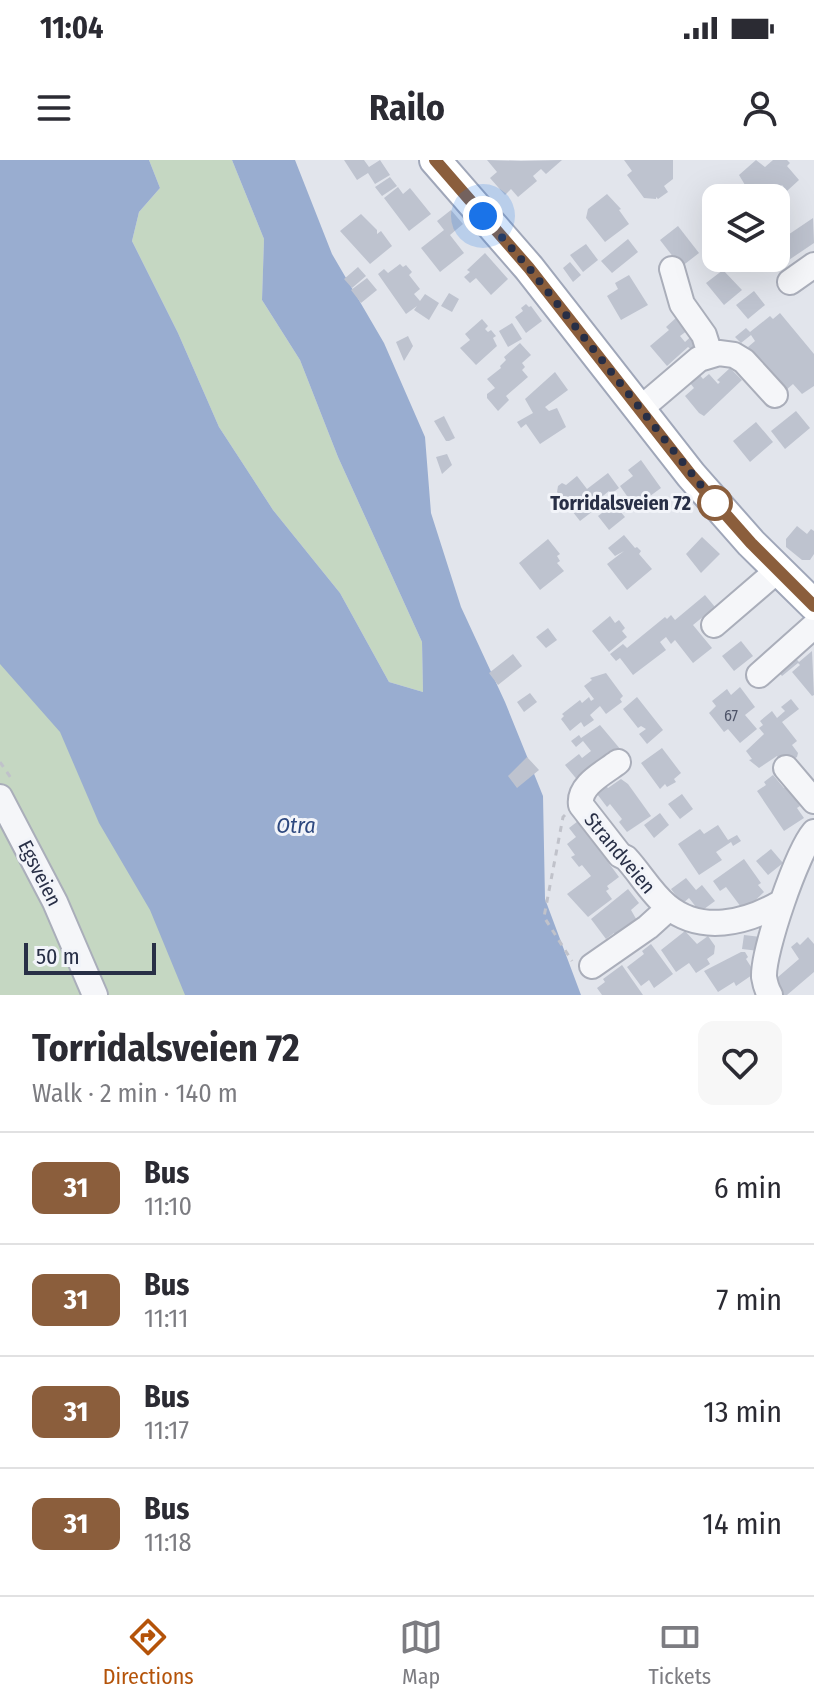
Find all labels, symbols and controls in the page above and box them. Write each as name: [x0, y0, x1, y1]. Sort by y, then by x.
text: 11:04: [40, 10, 104, 46]
icon: menu: [32, 86, 76, 130]
text: Railo: [369, 86, 445, 130]
icon: person: [738, 86, 782, 130]
map controls: [702, 184, 790, 272]
button: layers: [702, 184, 790, 272]
your location: [463, 196, 503, 236]
marker: Torridalsveien 72: [698, 486, 732, 520]
place label: Torridalsveien 72: [550, 491, 691, 515]
house number: 67: [724, 706, 739, 725]
street label: Strandveien: [579, 808, 661, 898]
water label: Otra: [276, 812, 316, 839]
street label: Egsveien: [13, 836, 67, 910]
scale bar: [24, 939, 156, 975]
text: 50 m: [36, 943, 80, 970]
button: heart: [698, 1021, 782, 1105]
text: Torridalsveien 72: [32, 1025, 300, 1071]
text: Walk · 2 min · 140 m: [32, 1078, 238, 1109]
text: Bus: [144, 1155, 189, 1191]
text: 6 min: [714, 1170, 782, 1206]
text: 31: [64, 1171, 88, 1204]
text: 11:10: [144, 1191, 192, 1222]
text: Bus: [144, 1267, 189, 1303]
text: 7 min: [716, 1282, 782, 1318]
text: 31: [64, 1283, 88, 1316]
text: 11:11: [144, 1303, 188, 1334]
text: Bus: [144, 1379, 189, 1415]
text: 13 min: [703, 1394, 782, 1430]
text: 31: [64, 1395, 88, 1428]
text: 11:17: [144, 1415, 189, 1446]
text: Bus: [144, 1491, 189, 1527]
text: 14 min: [702, 1506, 782, 1542]
text: 31: [64, 1507, 88, 1540]
text: 11:18: [144, 1527, 192, 1558]
tab: Directions: [103, 1615, 194, 1690]
tab: Map: [399, 1615, 443, 1690]
tab: Tickets: [649, 1615, 711, 1690]

